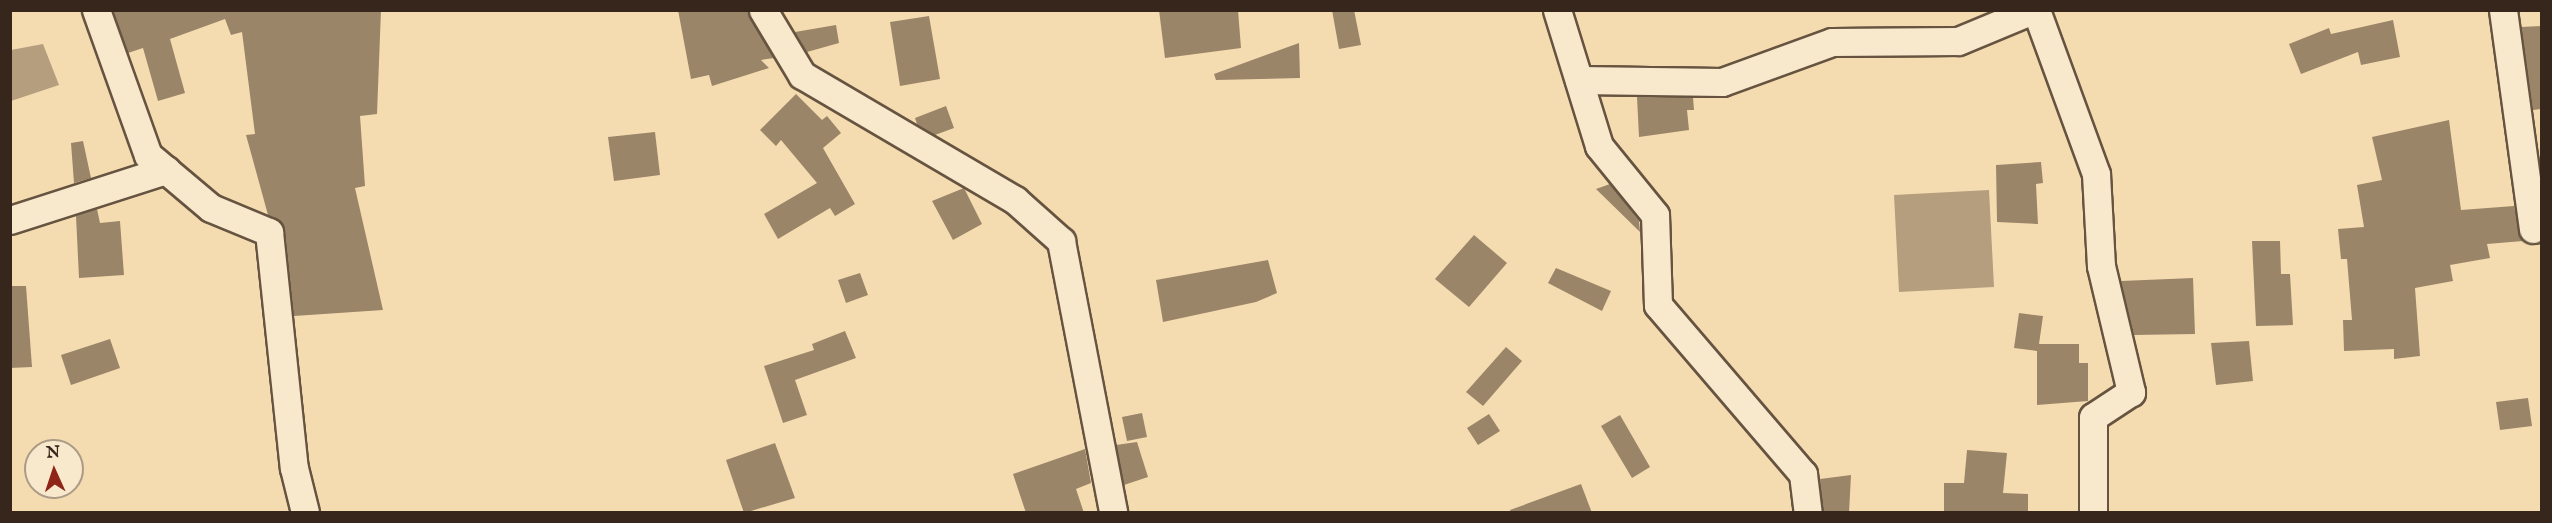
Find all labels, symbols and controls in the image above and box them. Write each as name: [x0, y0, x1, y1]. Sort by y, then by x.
north arrow: [24, 439, 84, 499]
text: N: [46, 443, 61, 463]

